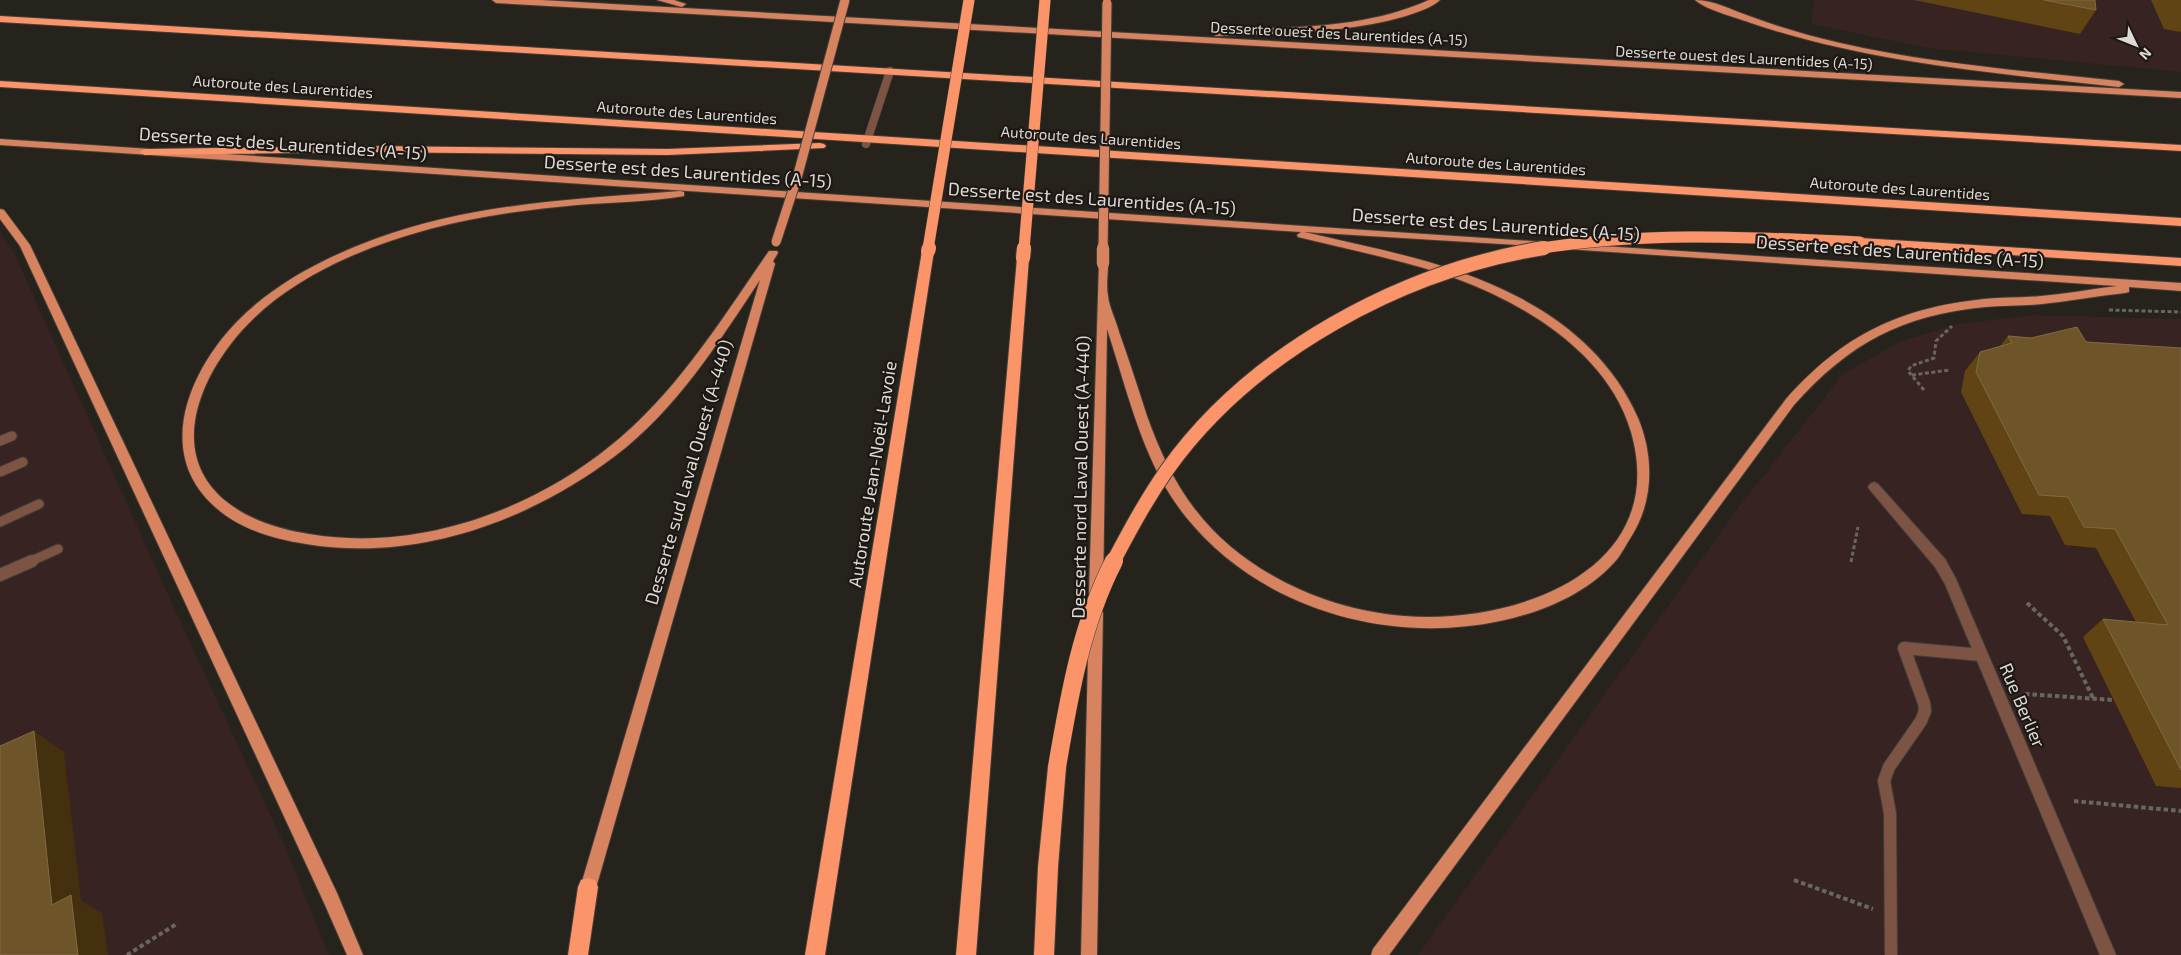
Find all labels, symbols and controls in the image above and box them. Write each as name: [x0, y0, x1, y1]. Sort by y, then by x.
street label: Desserte ouest des Laurentides (A-15): [1210, 17, 1468, 49]
north arrow: [2111, 20, 2161, 70]
street label: Desserte ouest des Laurentides (A-15): [1615, 41, 1873, 73]
text: N: [2136, 45, 2156, 64]
street label: Autoroute des Laurentides: [192, 71, 374, 101]
street label: Autoroute des Laurentides: [596, 97, 778, 127]
street label: Desserte est des Laurentides (A-15): [138, 122, 428, 164]
street label: Autoroute des Laurentides: [1000, 122, 1182, 152]
street label: Autoroute des Laurentides: [1405, 148, 1587, 178]
street label: Desserte est des Laurentides (A-15): [543, 150, 833, 192]
street label: Autoroute des Laurentides: [1809, 173, 1991, 203]
street label: Desserte est des Laurentides (A-15): [947, 177, 1237, 219]
street label: Desserte est des Laurentides (A-15): [1351, 203, 1641, 245]
street label: Desserte est des Laurentides (A-15): [1755, 230, 2045, 272]
street label: Desserte nord Laval Ouest (A-440): [1067, 335, 1093, 619]
street label: Desserte sud Laval Ouest (A-440): [640, 337, 736, 607]
street label: Autoroute Jean-Noël-Lavoie: [843, 359, 901, 589]
street label: Rue Berlier: [1995, 659, 2051, 751]

